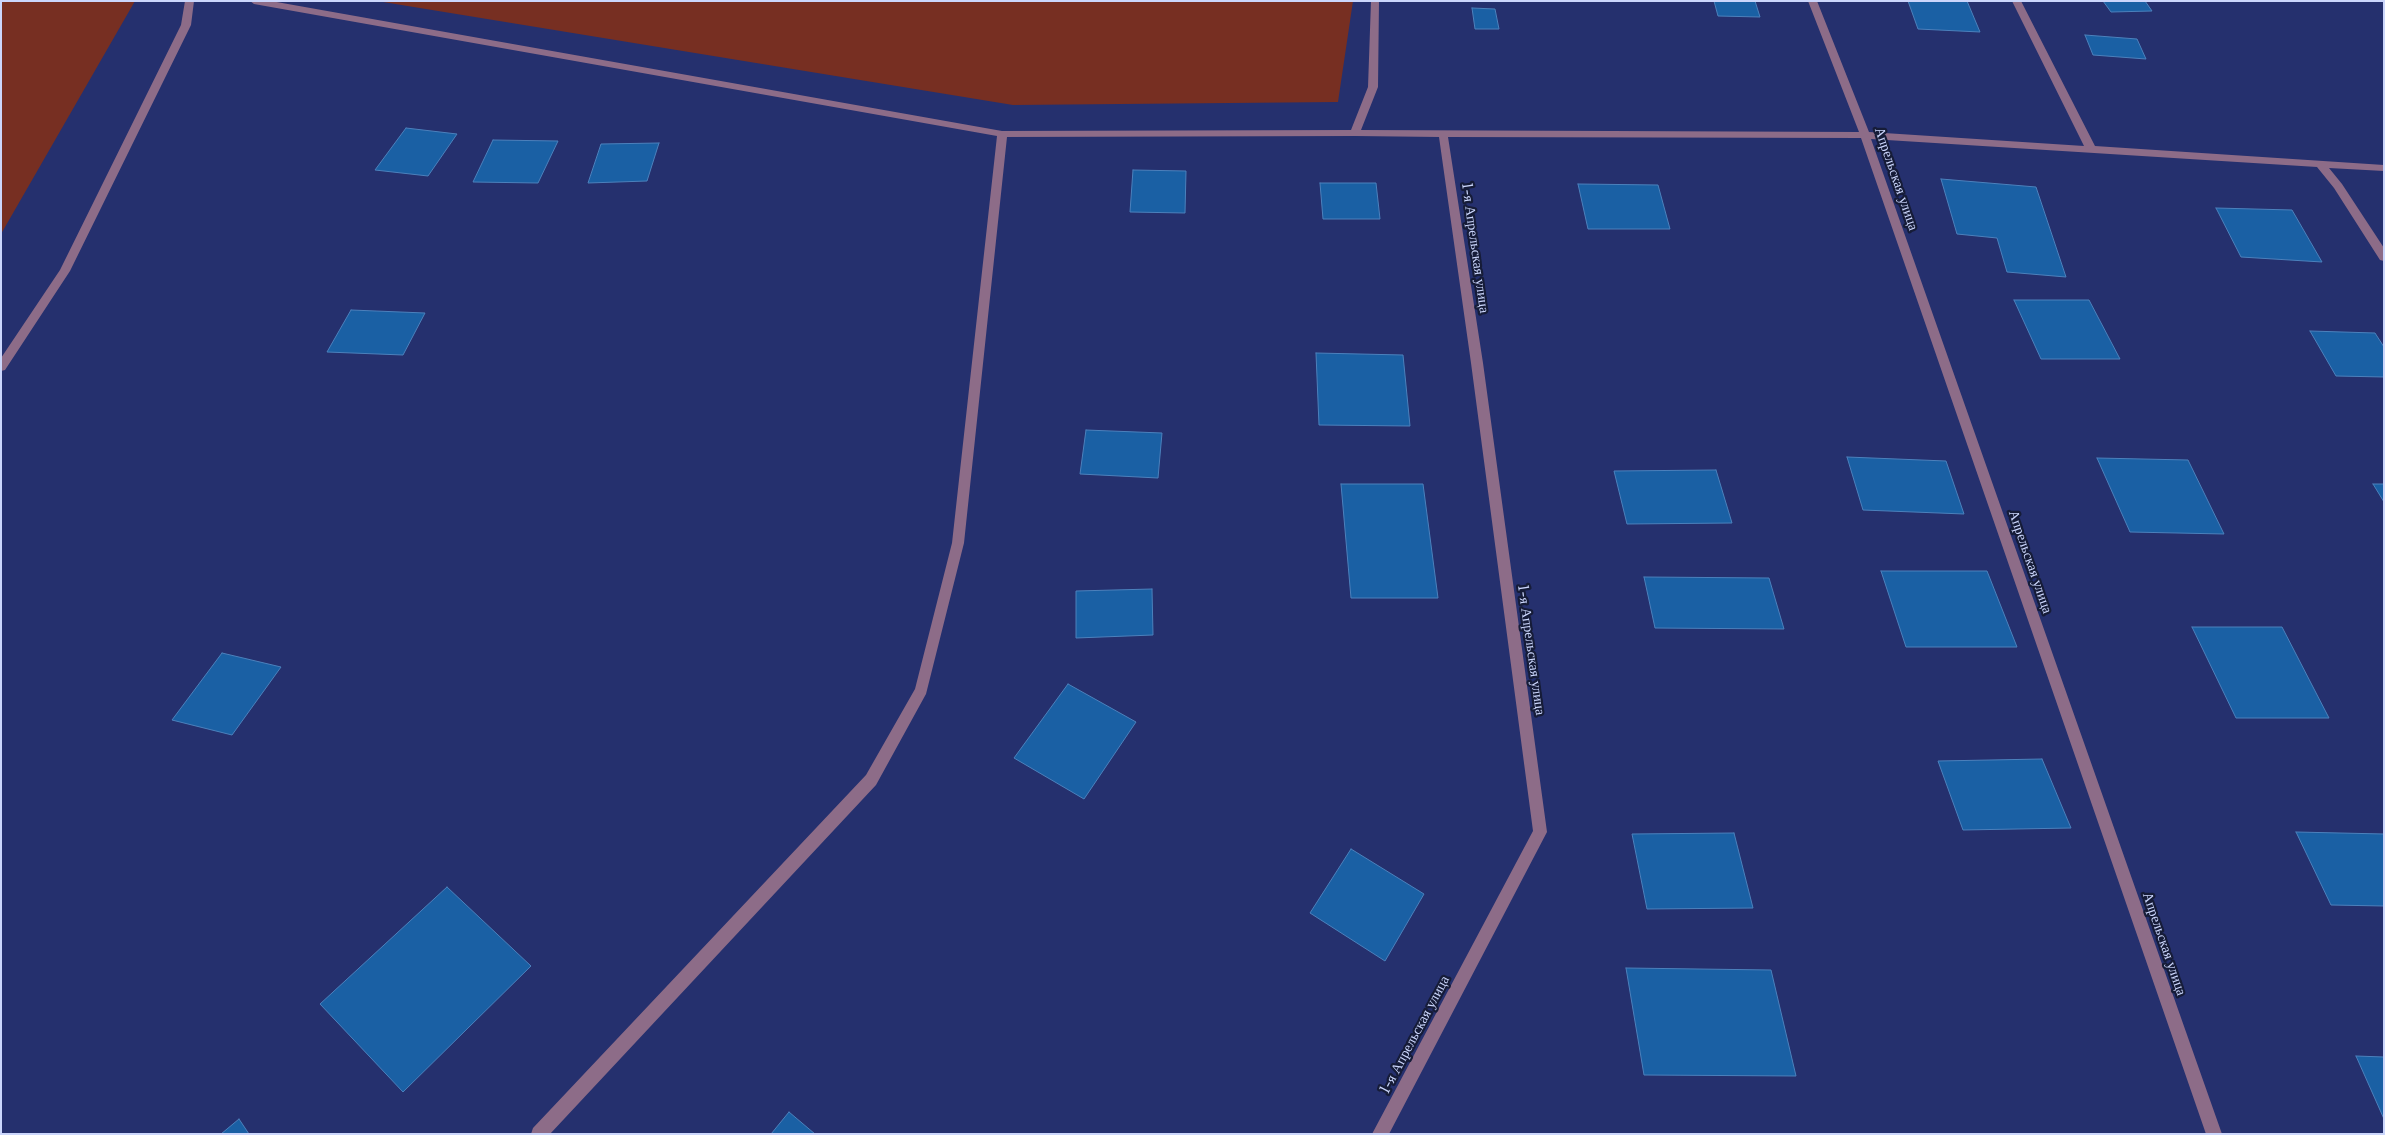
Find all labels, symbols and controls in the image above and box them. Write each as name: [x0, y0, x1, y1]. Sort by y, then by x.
street label: Апрельская улица: [1870, 125, 1922, 233]
street label: 1-я Апрельская улица: [1458, 182, 1492, 314]
street label: Апрельская улица: [2004, 508, 2056, 616]
street label: 1-я Апрельская улица: [1514, 584, 1548, 716]
street label: Апрельская улица: [2138, 890, 2190, 998]
street label: 1-я Апрельская улица: [1377, 973, 1453, 1097]

